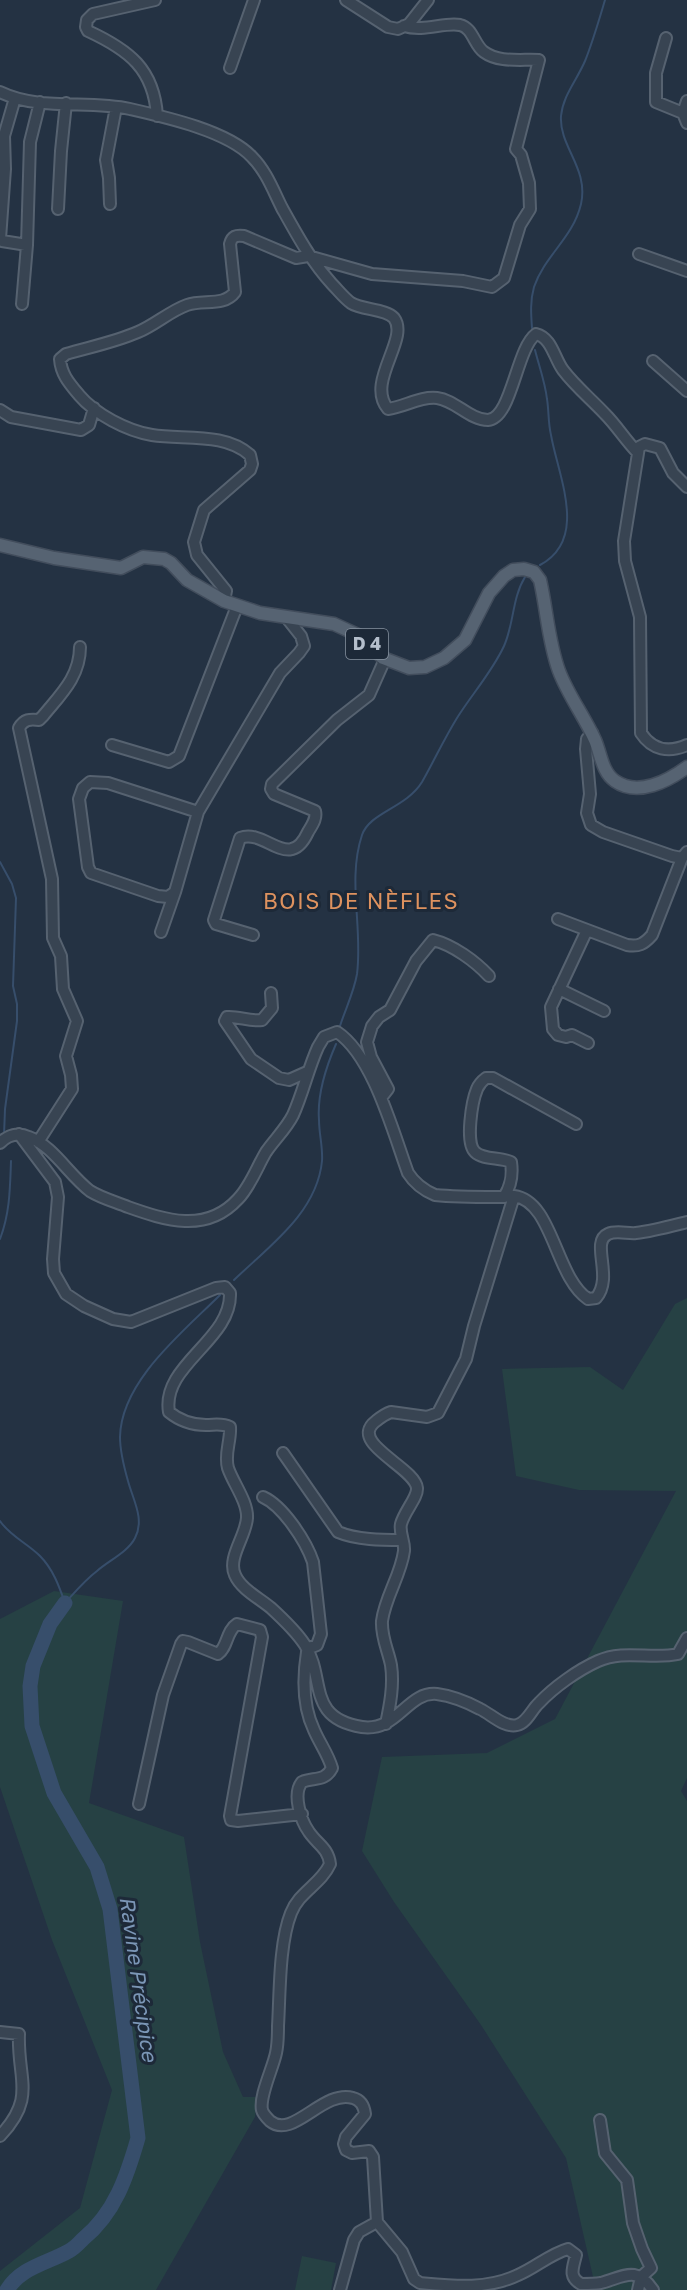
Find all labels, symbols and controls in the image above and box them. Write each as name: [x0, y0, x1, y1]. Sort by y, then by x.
road number: D 4: [346, 629, 388, 659]
district label: BOIS DE NÈFLES: [263, 887, 459, 914]
water label: Ravine Précipice: [115, 1895, 164, 2065]

